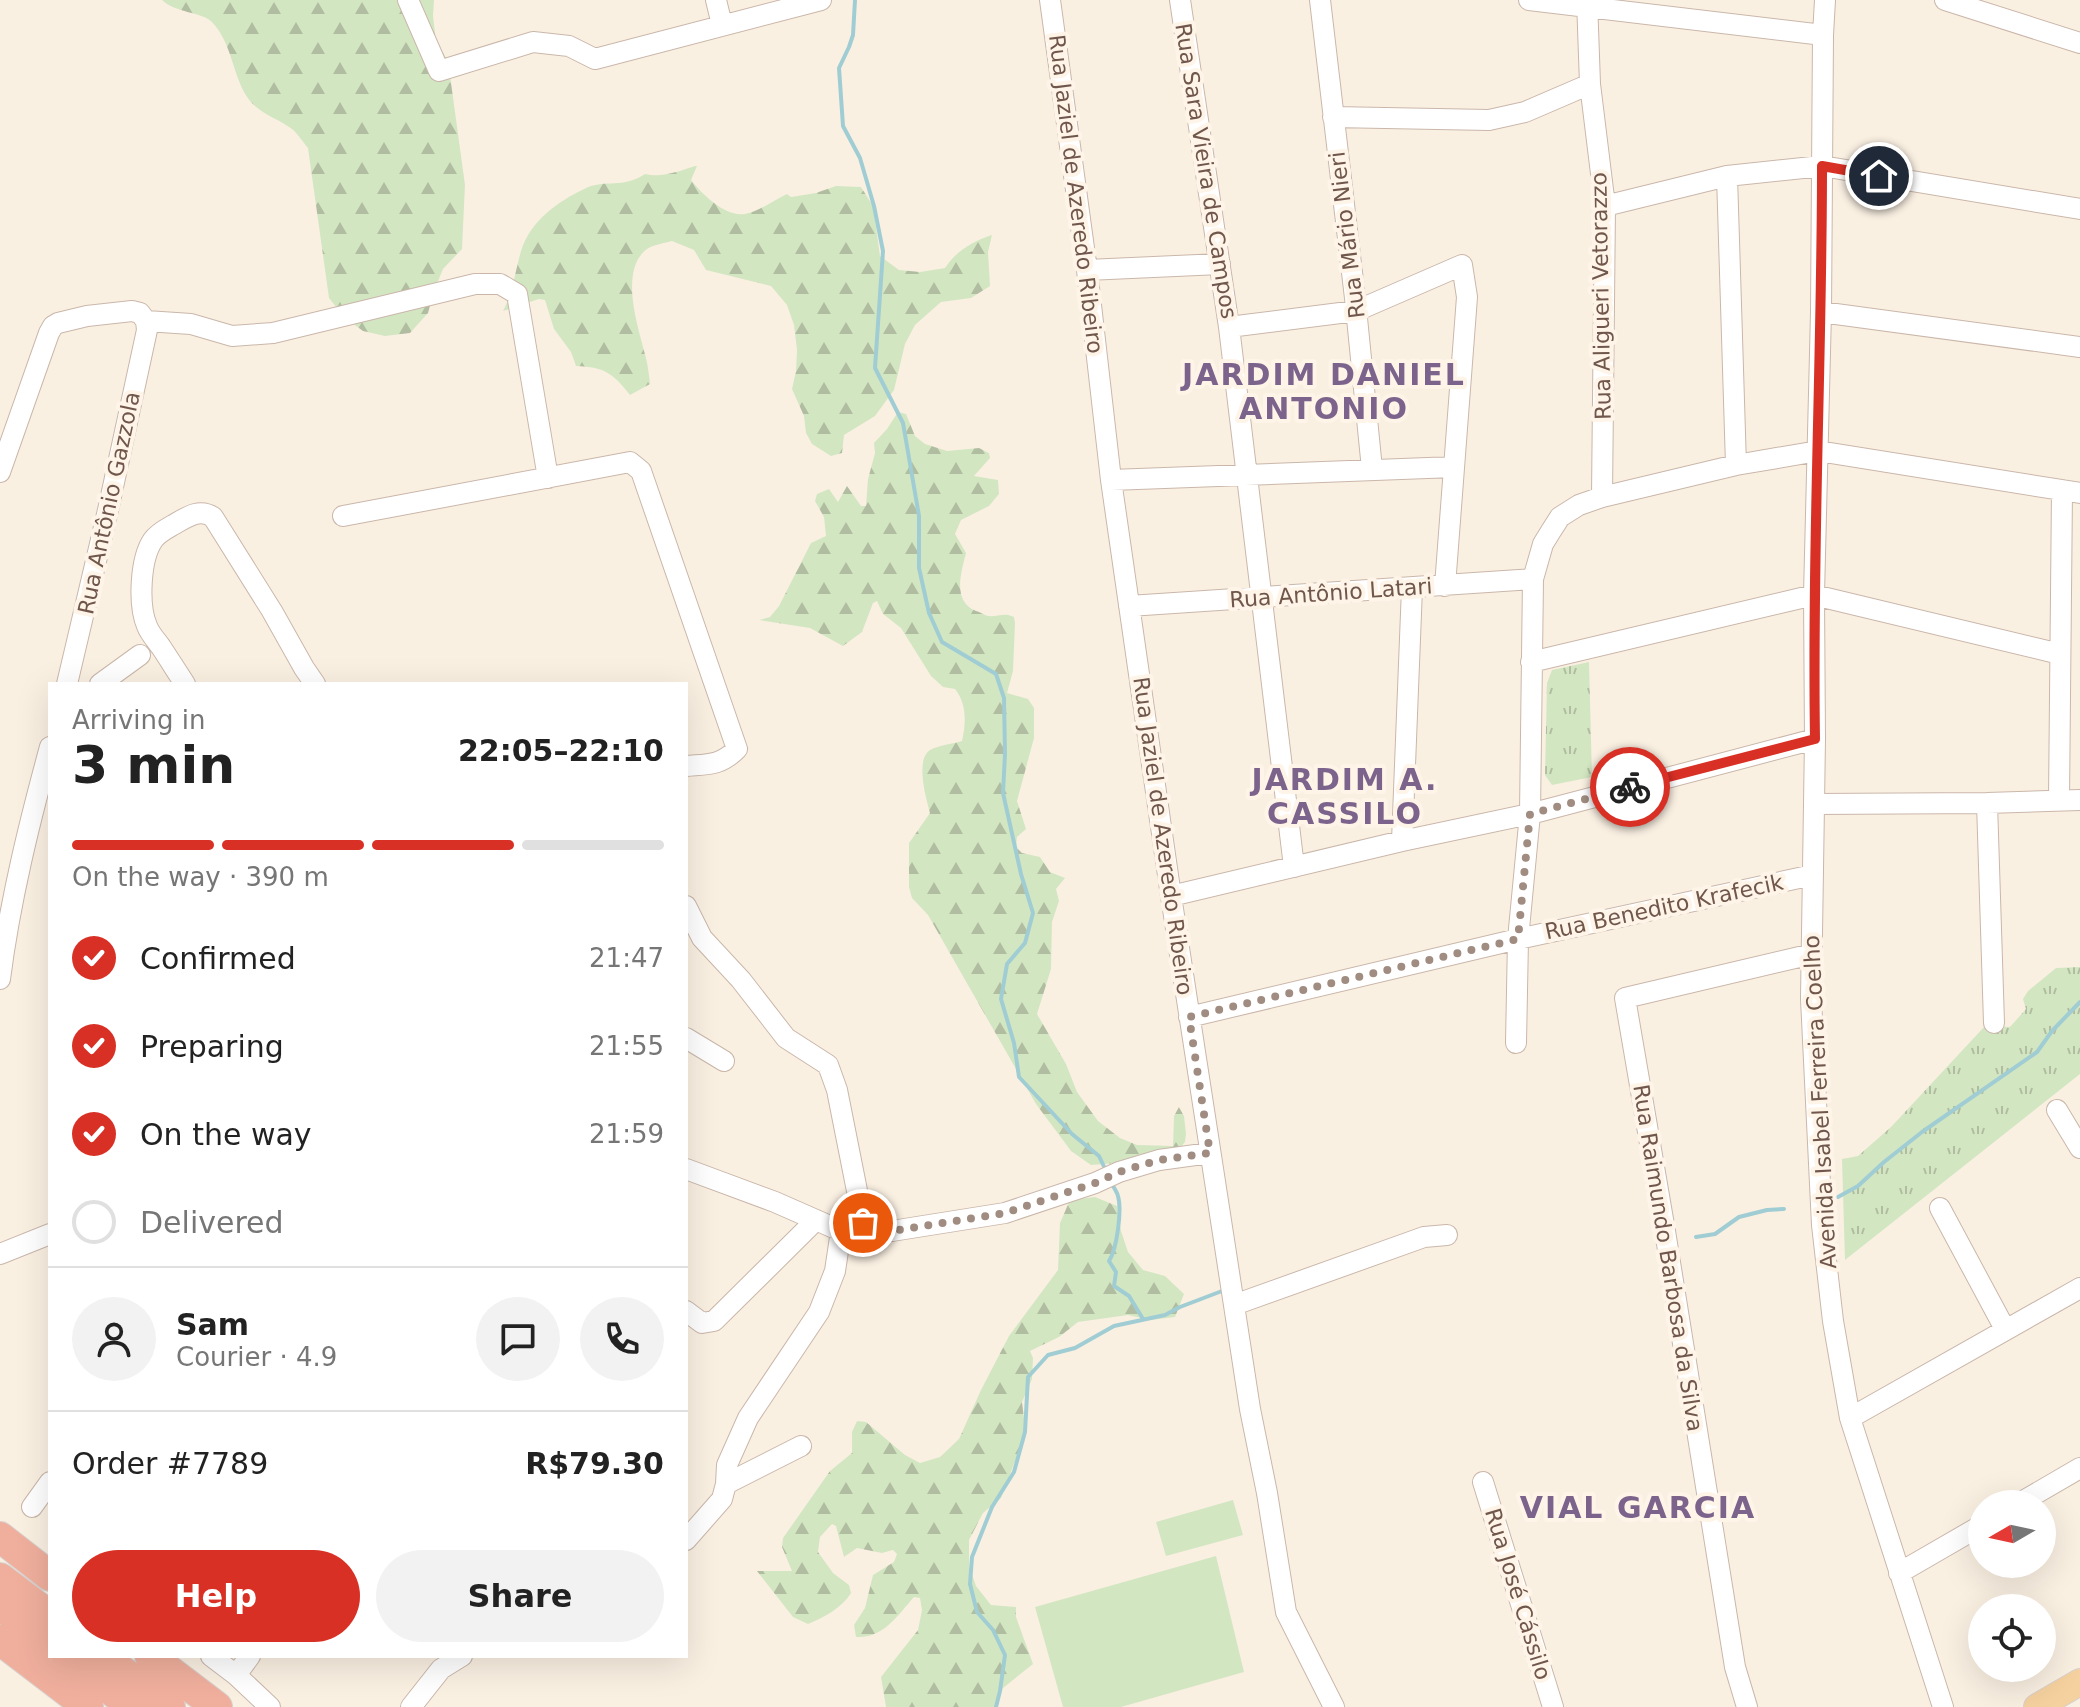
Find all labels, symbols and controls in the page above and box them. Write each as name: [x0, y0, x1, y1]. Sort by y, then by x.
street label: Rua Sara Vieira de Campos: [1170, 21, 1242, 321]
street label: Rua Jaziel de Azeredo Ribeiro: [1044, 33, 1108, 355]
pin: [1845, 142, 1913, 210]
street label: Rua Mário Nieri: [1324, 150, 1370, 320]
icon: home: [1857, 154, 1901, 198]
street label: Rua Aligueri Vetorazzo: [1586, 172, 1616, 420]
district label: JARDIM DANIEL ANTONIO: [1180, 357, 1466, 426]
street label: Rua Antônio Gazzola: [73, 389, 145, 617]
street label: Rua Antônio Latari: [1229, 573, 1433, 613]
street label: Rua Jaziel de Azeredo Ribeiro: [1128, 675, 1198, 997]
text: Arriving in: [72, 705, 206, 735]
text: 22:05–22:10: [458, 733, 664, 768]
text: 3 min: [72, 735, 235, 795]
courier: [1590, 747, 1670, 827]
district label: JARDIM A. CASSILO: [1249, 762, 1439, 831]
icon: bike: [1608, 765, 1652, 809]
text: On the way · 390 m: [72, 862, 329, 892]
street label: Rua Benedito Krafecik: [1542, 869, 1786, 945]
street label: Avenida Isabel Ferreira Coelho: [1799, 935, 1841, 1269]
icon: check: [72, 936, 116, 980]
text: Confirmed: [140, 941, 296, 976]
text: 21:47: [589, 943, 664, 973]
icon: check: [72, 1024, 116, 1068]
text: Preparing: [140, 1029, 284, 1064]
text: 21:55: [589, 1031, 664, 1061]
street label: Rua Raimundo Barbosa da Silva: [1628, 1083, 1708, 1433]
icon: check: [72, 1112, 116, 1156]
text: On the way: [140, 1117, 312, 1152]
text: 21:59: [589, 1119, 664, 1149]
pin: [829, 1189, 897, 1257]
icon: bag: [841, 1201, 885, 1245]
text: Delivered: [140, 1205, 284, 1240]
button: person: [72, 1297, 156, 1381]
button: chat: [476, 1297, 560, 1381]
button: phone: [580, 1297, 664, 1381]
text: Sam: [176, 1307, 249, 1342]
text: Courier · 4.9: [176, 1342, 337, 1372]
text: Order #7789: [72, 1446, 268, 1481]
text: R$79.30: [525, 1446, 664, 1481]
district label: VIAL GARCIA: [1520, 1490, 1756, 1525]
north arrow: [1968, 1490, 2056, 1578]
map controls: [1968, 1490, 2056, 1682]
street label: Rua José Cássilo: [1480, 1505, 1556, 1683]
button: Help: [72, 1550, 360, 1642]
button: Share: [376, 1550, 664, 1642]
button: locate: [1968, 1594, 2056, 1682]

